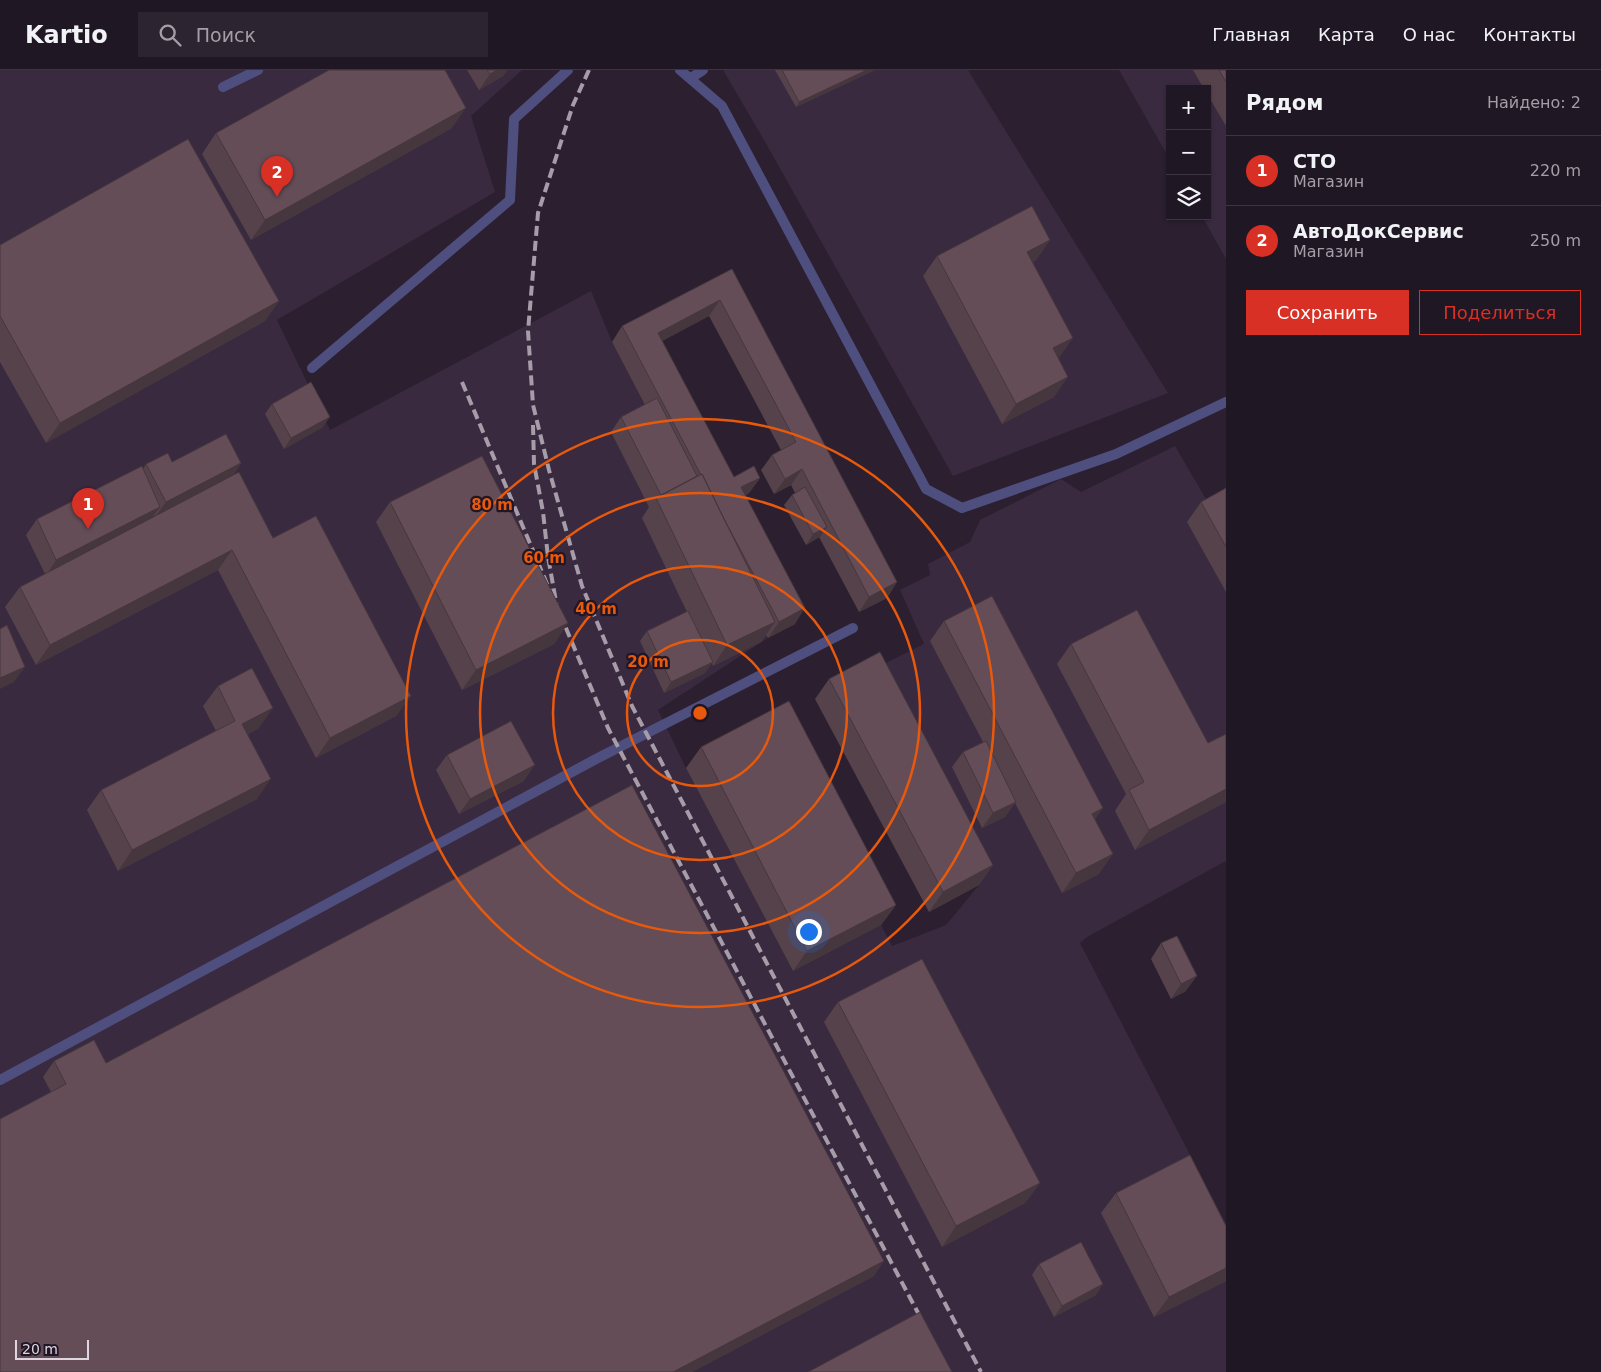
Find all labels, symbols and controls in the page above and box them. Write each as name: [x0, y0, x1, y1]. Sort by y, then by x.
search box: [138, 12, 488, 57]
text: Kartio: [25, 21, 108, 49]
icon: search: [156, 21, 184, 49]
text: Поиск: [196, 24, 256, 46]
text: Главная: [1212, 24, 1290, 45]
text: Карта: [1318, 24, 1375, 45]
text: О нас: [1403, 24, 1455, 45]
text: Контакты: [1483, 24, 1576, 45]
map controls: [1166, 85, 1211, 220]
button: +: [1166, 85, 1211, 130]
text: Рядом: [1246, 91, 1323, 115]
text: Найдено: 2: [1487, 93, 1581, 112]
button: −: [1166, 130, 1211, 175]
text: СТО: [1293, 150, 1336, 172]
pin: 2: [261, 156, 293, 197]
text: 1: [1256, 161, 1268, 180]
text: 220 m: [1530, 161, 1581, 180]
text: Магазин: [1293, 172, 1364, 191]
button: layers: [1166, 175, 1211, 220]
text: АвтоДокСервис: [1293, 220, 1464, 242]
text: 2: [1256, 231, 1268, 250]
text: 250 m: [1530, 231, 1581, 250]
text: Магазин: [1293, 242, 1364, 261]
button: Сохранить: [1246, 290, 1409, 335]
button: Поделиться: [1419, 290, 1581, 335]
pin: 1: [72, 488, 104, 529]
text: 80 m: [471, 496, 513, 514]
text: 60 m: [523, 549, 565, 567]
text: 40 m: [575, 600, 617, 618]
text: 20 m: [627, 653, 669, 671]
centre of rings: [691, 704, 709, 722]
your location: [796, 919, 822, 945]
scale bar: [15, 1337, 89, 1360]
text: 20 m: [22, 1341, 58, 1357]

